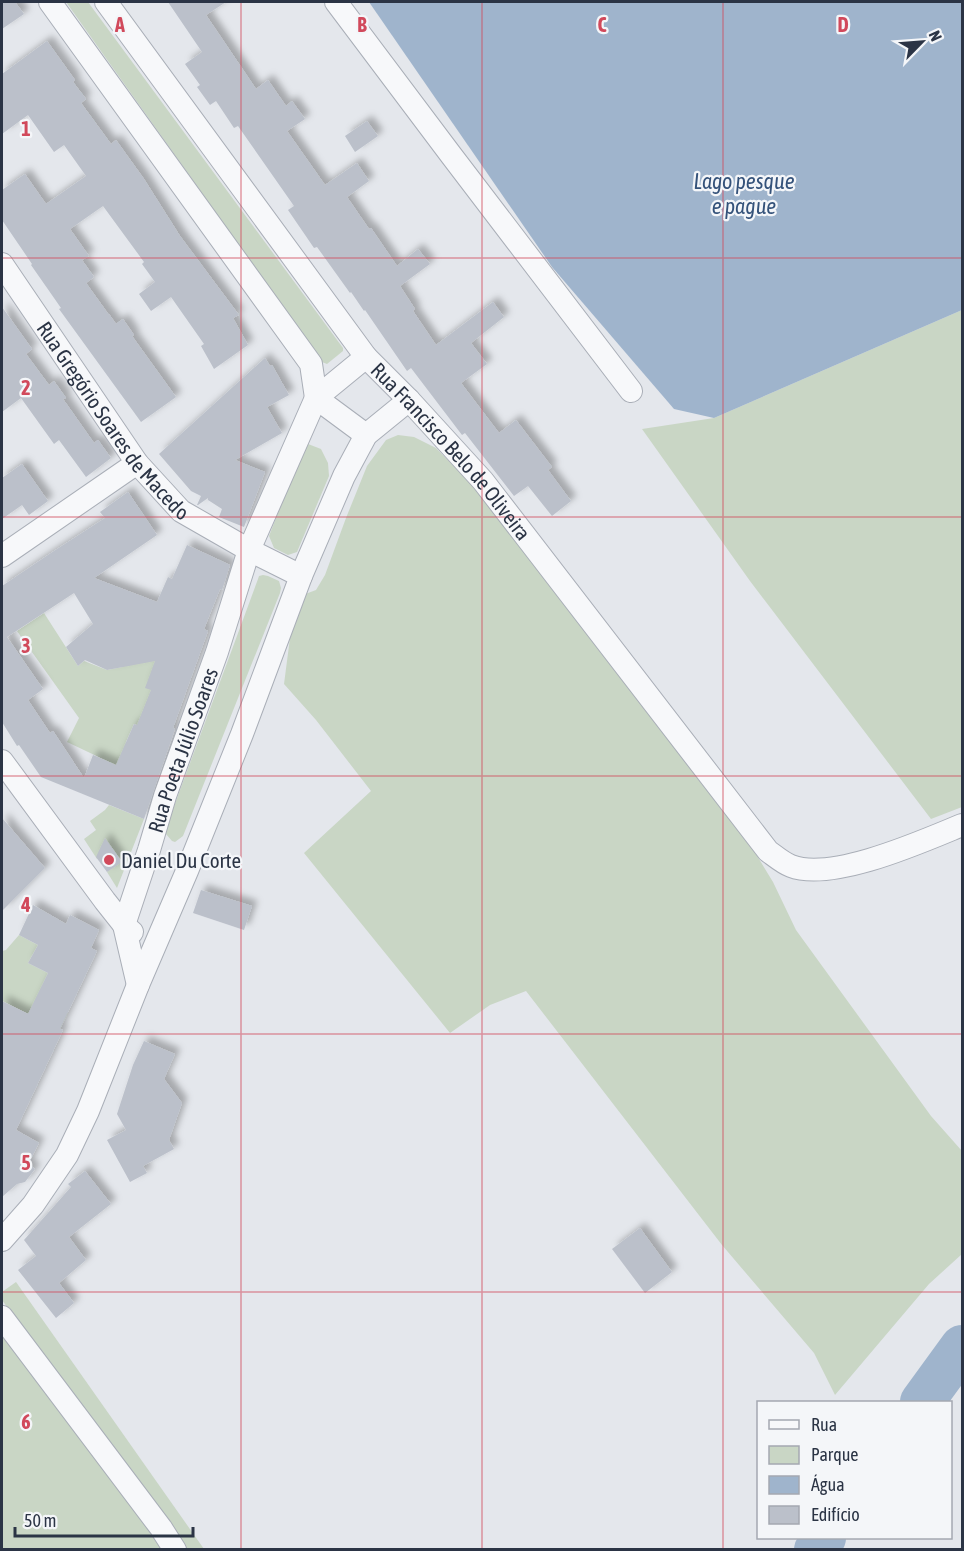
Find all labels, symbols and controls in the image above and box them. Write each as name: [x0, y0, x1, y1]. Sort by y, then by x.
north arrow: [892, 12, 952, 72]
text: A: [114, 13, 125, 36]
text: B: [357, 13, 367, 36]
text: C: [598, 13, 607, 36]
text: D: [837, 13, 849, 36]
text: N: [925, 28, 946, 44]
text: 1: [21, 117, 31, 140]
water label: Lago pesque e pague: [693, 168, 795, 219]
street label: Rua Gregório Soares de Macedo: [32, 317, 193, 525]
street label: Rua Francisco Belo de Oliveira: [366, 357, 536, 544]
text: 2: [21, 376, 31, 399]
text: 3: [21, 634, 31, 657]
street label: Rua Poeta Júlio Soares: [143, 664, 222, 835]
place label: Daniel Du Corte: [121, 848, 241, 872]
marker: Daniel Du Corte: [102, 853, 116, 867]
text: 4: [20, 893, 31, 916]
text: 5: [21, 1151, 31, 1174]
legend: [757, 1401, 952, 1539]
text: 6: [21, 1410, 31, 1433]
text: Rua: [811, 1414, 837, 1435]
text: Parque: [811, 1444, 859, 1465]
text: Água: [811, 1474, 845, 1495]
scale bar: [15, 1500, 194, 1538]
text: Edifício: [811, 1504, 860, 1525]
text: 50 m: [24, 1510, 56, 1531]

